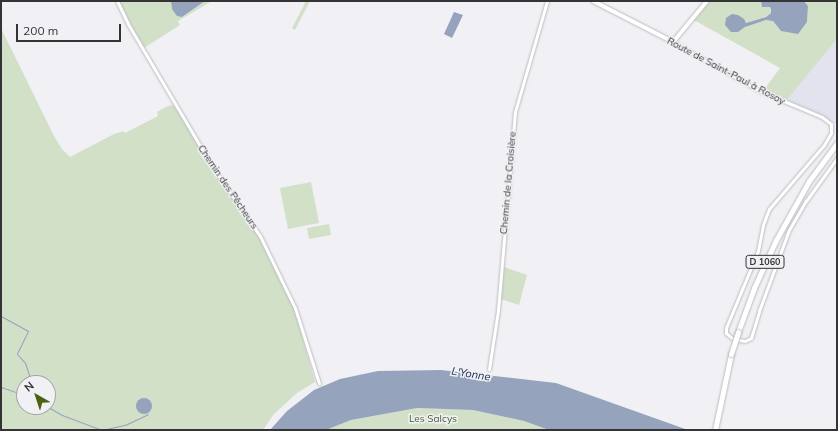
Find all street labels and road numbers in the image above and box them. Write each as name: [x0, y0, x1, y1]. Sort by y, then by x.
street label: Route de Saint-Paul à Rosoy: [665, 35, 787, 107]
street label: Chemin de la Croisière: [498, 131, 518, 235]
street label: Chemin des Pêcheurs: [195, 143, 261, 231]
road number: D 1060: [745, 255, 785, 269]

